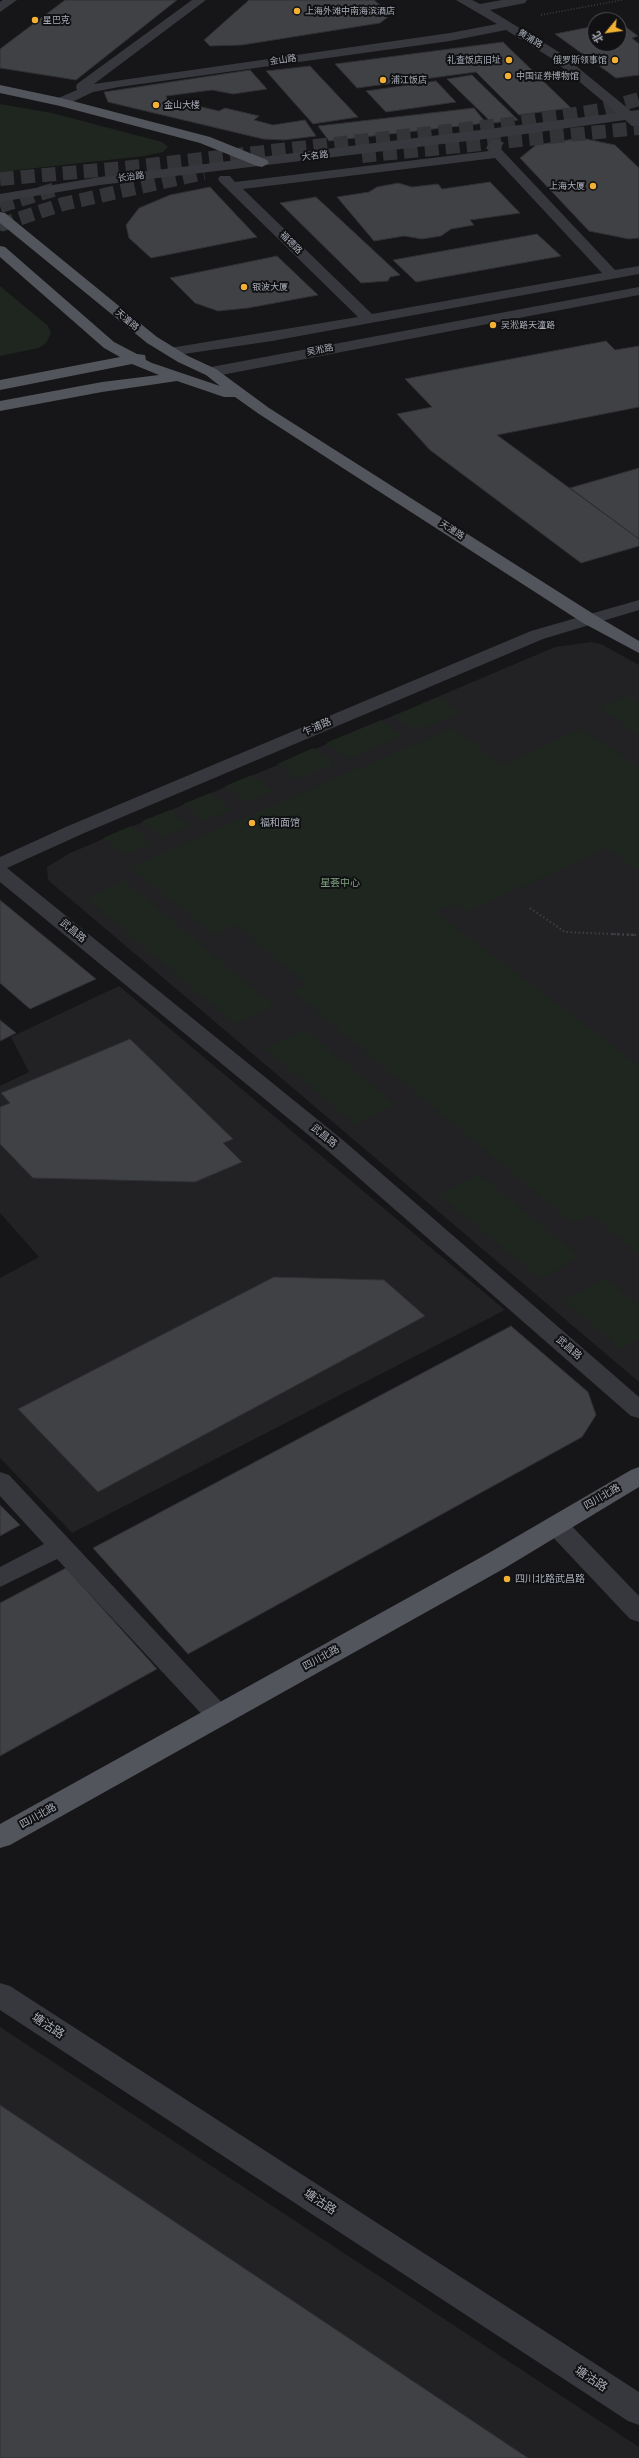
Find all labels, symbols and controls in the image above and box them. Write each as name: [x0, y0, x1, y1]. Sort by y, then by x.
marker: 上海外滩中南海滨酒店: [292, 6, 302, 16]
place label: 上海外滩中南海滨酒店: [305, 6, 395, 16]
north arrow: [587, 12, 627, 52]
marker: 星巴克: [30, 15, 40, 25]
place label: 星巴克: [43, 15, 70, 25]
street label: 黄浦路: [516, 27, 544, 51]
text: 北: [589, 29, 606, 46]
street label: 金山路: [269, 53, 297, 67]
place label: 礼查饭店旧址: [447, 55, 501, 65]
marker: 礼查饭店旧址: [504, 55, 514, 65]
place label: 俄罗斯领事馆: [553, 55, 607, 65]
marker: 俄罗斯领事馆: [610, 55, 620, 65]
marker: 中国证券博物馆: [503, 71, 513, 81]
place label: 中国证券博物馆: [516, 71, 579, 81]
marker: 浦江饭店: [378, 75, 388, 85]
place label: 浦江饭店: [391, 75, 427, 85]
marker: 金山大楼: [151, 100, 161, 110]
place label: 金山大楼: [164, 100, 200, 110]
street label: 大名路: [301, 149, 329, 163]
street label: 长治路: [117, 170, 145, 184]
place label: 上海大厦: [549, 181, 585, 191]
marker: 上海大厦: [588, 181, 598, 191]
street label: 福德路: [278, 230, 304, 256]
marker: 银波大厦: [239, 282, 249, 292]
place label: 银波大厦: [252, 282, 288, 292]
street label: 天潼路: [113, 307, 141, 333]
marker: 吴淞路天潼路: [488, 320, 498, 330]
place label: 吴淞路天潼路: [501, 320, 555, 330]
street label: 吴淞路: [306, 342, 334, 358]
street label: 天潼路: [438, 518, 466, 542]
street label: 乍浦路: [301, 716, 333, 738]
place label: 福和面馆: [260, 817, 300, 829]
marker: 福和面馆: [247, 818, 257, 828]
park label: 星荟中心: [320, 877, 360, 889]
street label: 武昌路: [58, 917, 88, 945]
street label: 武昌路: [309, 1122, 339, 1150]
street label: 武昌路: [554, 1334, 584, 1362]
street label: 四川北路: [582, 1482, 622, 1512]
place label: 四川北路武昌路: [515, 1573, 585, 1585]
marker: 四川北路武昌路: [502, 1574, 512, 1584]
street label: 四川北路: [301, 1643, 341, 1673]
street label: 四川北路: [18, 1801, 58, 1831]
street label: 塘沽路: [29, 2010, 67, 2042]
street label: 塘沽路: [301, 2186, 339, 2218]
street label: 塘沽路: [572, 2363, 610, 2395]

